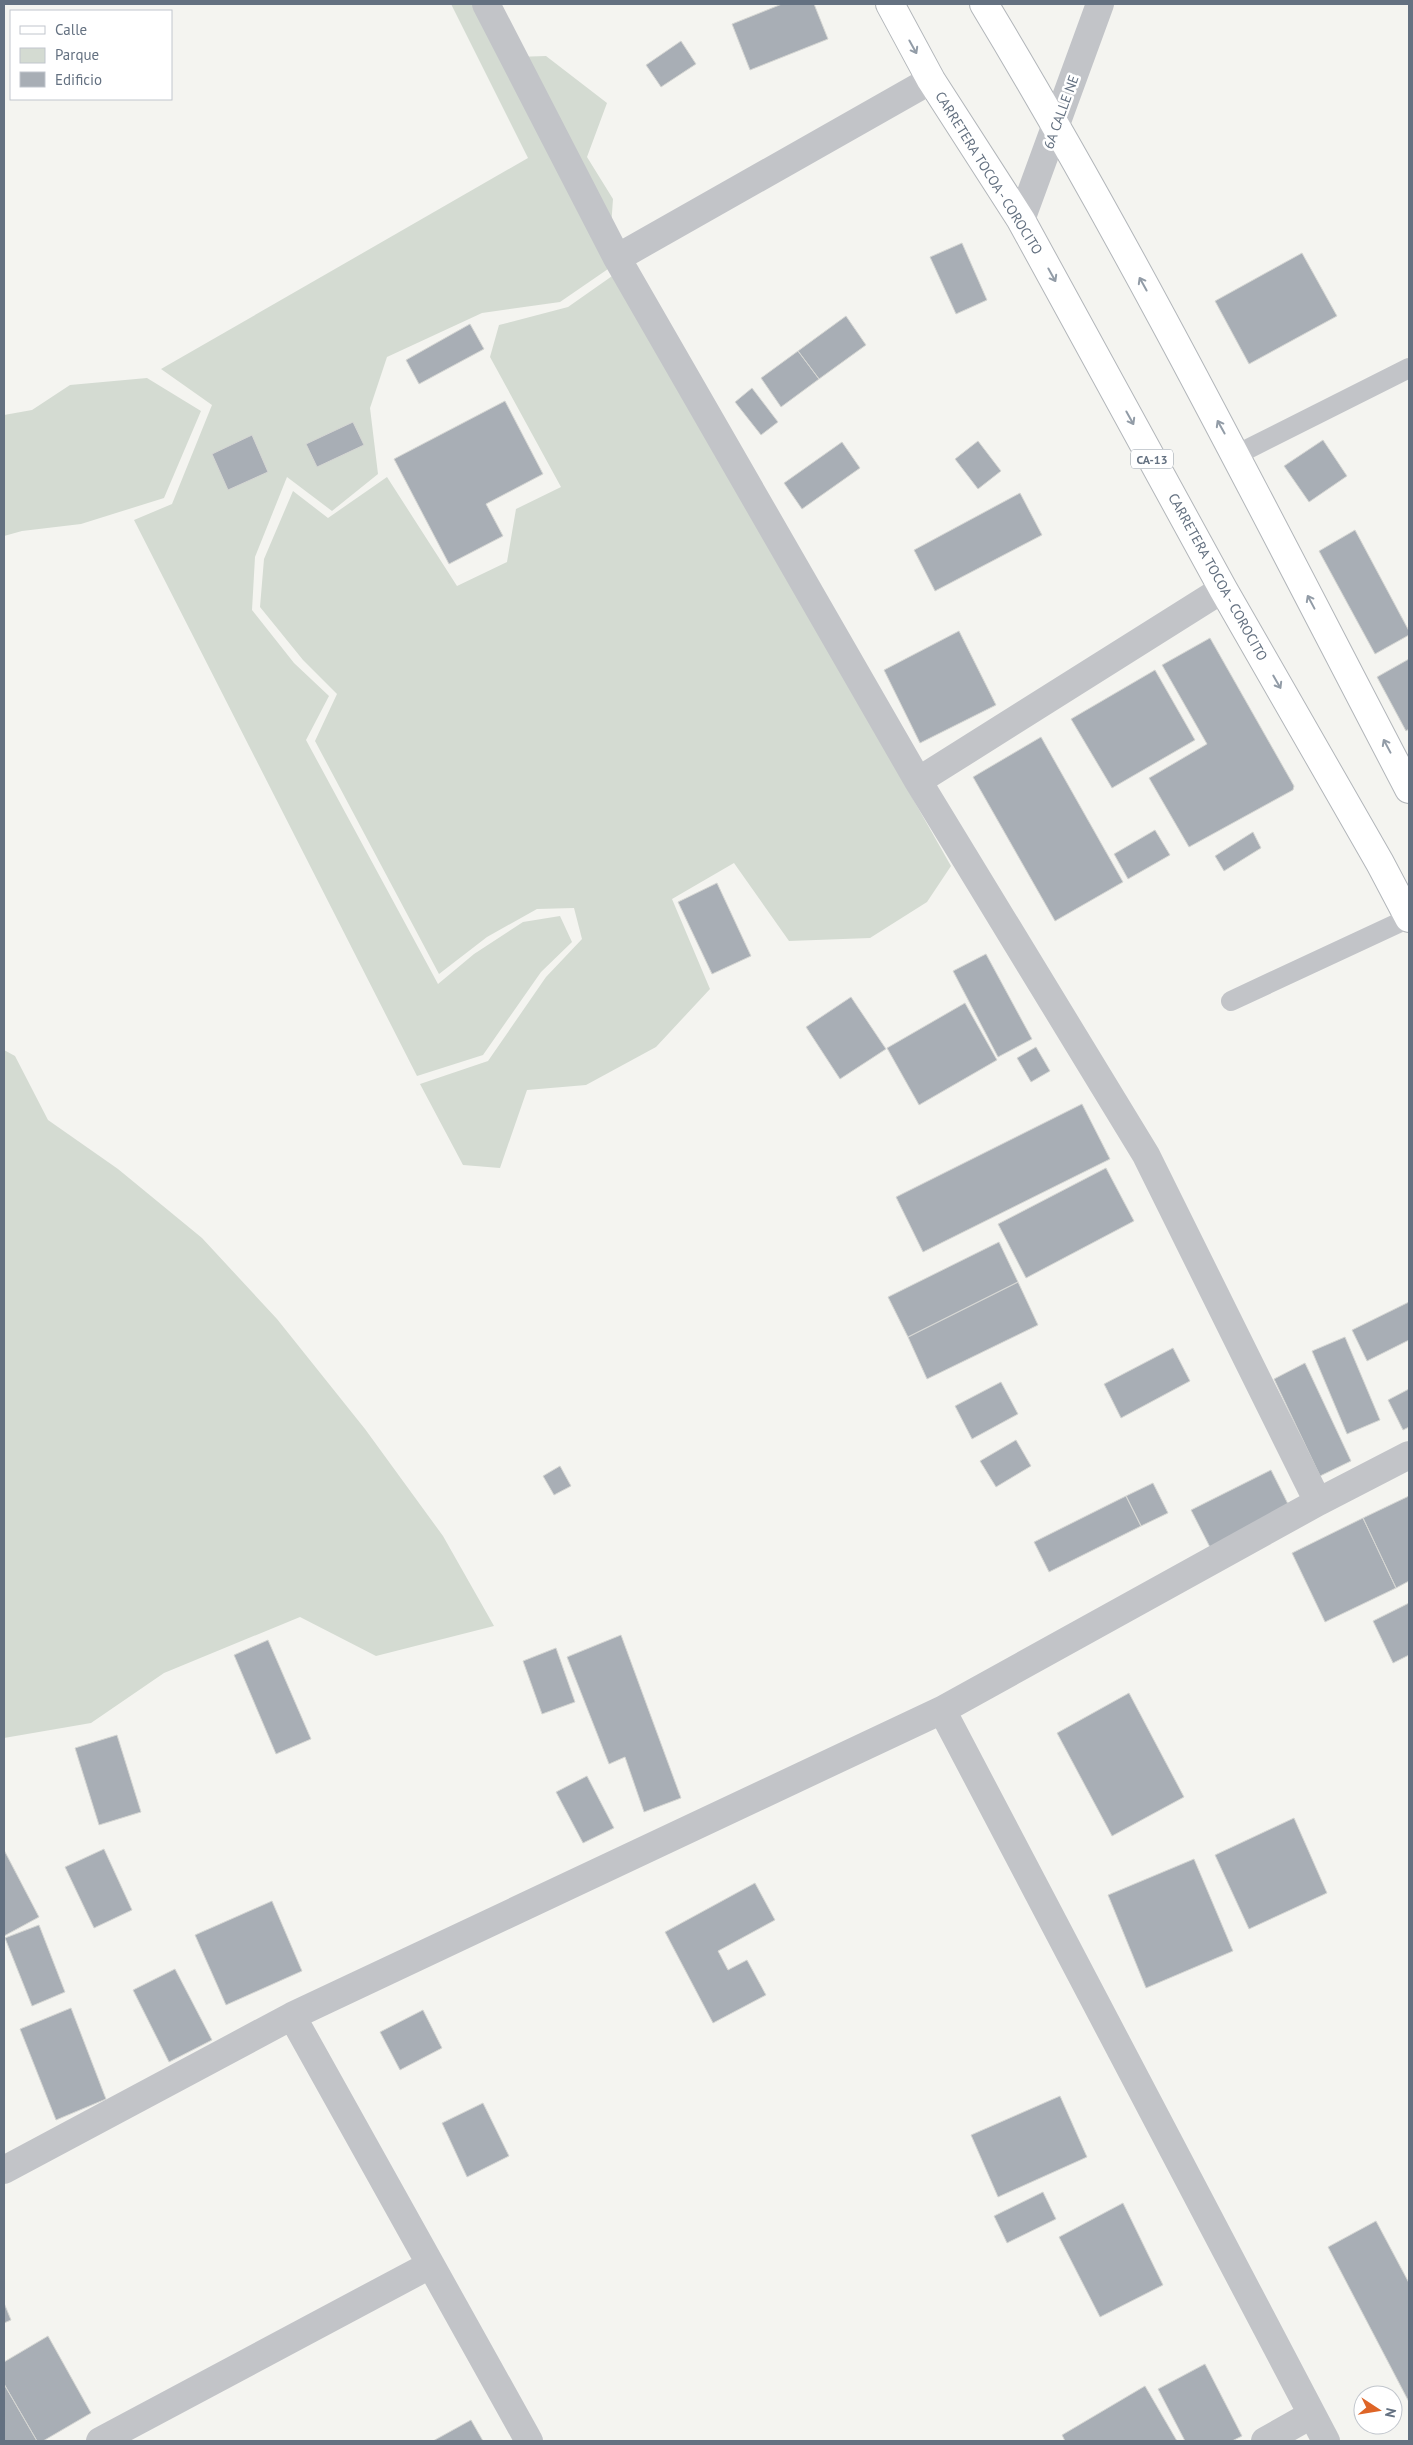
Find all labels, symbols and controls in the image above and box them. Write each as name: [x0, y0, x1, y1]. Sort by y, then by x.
legend: [10, 10, 172, 100]
text: Calle: [55, 20, 87, 39]
one-way arrow: [908, 39, 918, 54]
text: Parque: [55, 45, 99, 64]
text: Edificio: [55, 70, 102, 89]
street label: 6A CALLE NE: [1039, 73, 1083, 151]
street label: CARRETERA TOCOA - COROCITO: [931, 88, 1047, 258]
one-way arrow: [1047, 268, 1057, 282]
one-way arrow: [1138, 276, 1148, 291]
one-way arrow: [1125, 410, 1135, 424]
one-way arrow: [1216, 419, 1226, 434]
road number: CA-13: [1131, 449, 1173, 468]
street label: CARRETERA TOCOA - COROCITO: [1164, 490, 1272, 664]
one-way arrow: [1306, 595, 1316, 610]
one-way arrow: [1272, 675, 1282, 689]
one-way arrow: [1382, 739, 1391, 754]
north arrow: [1353, 2385, 1403, 2435]
text: N: [1381, 2406, 1400, 2419]

